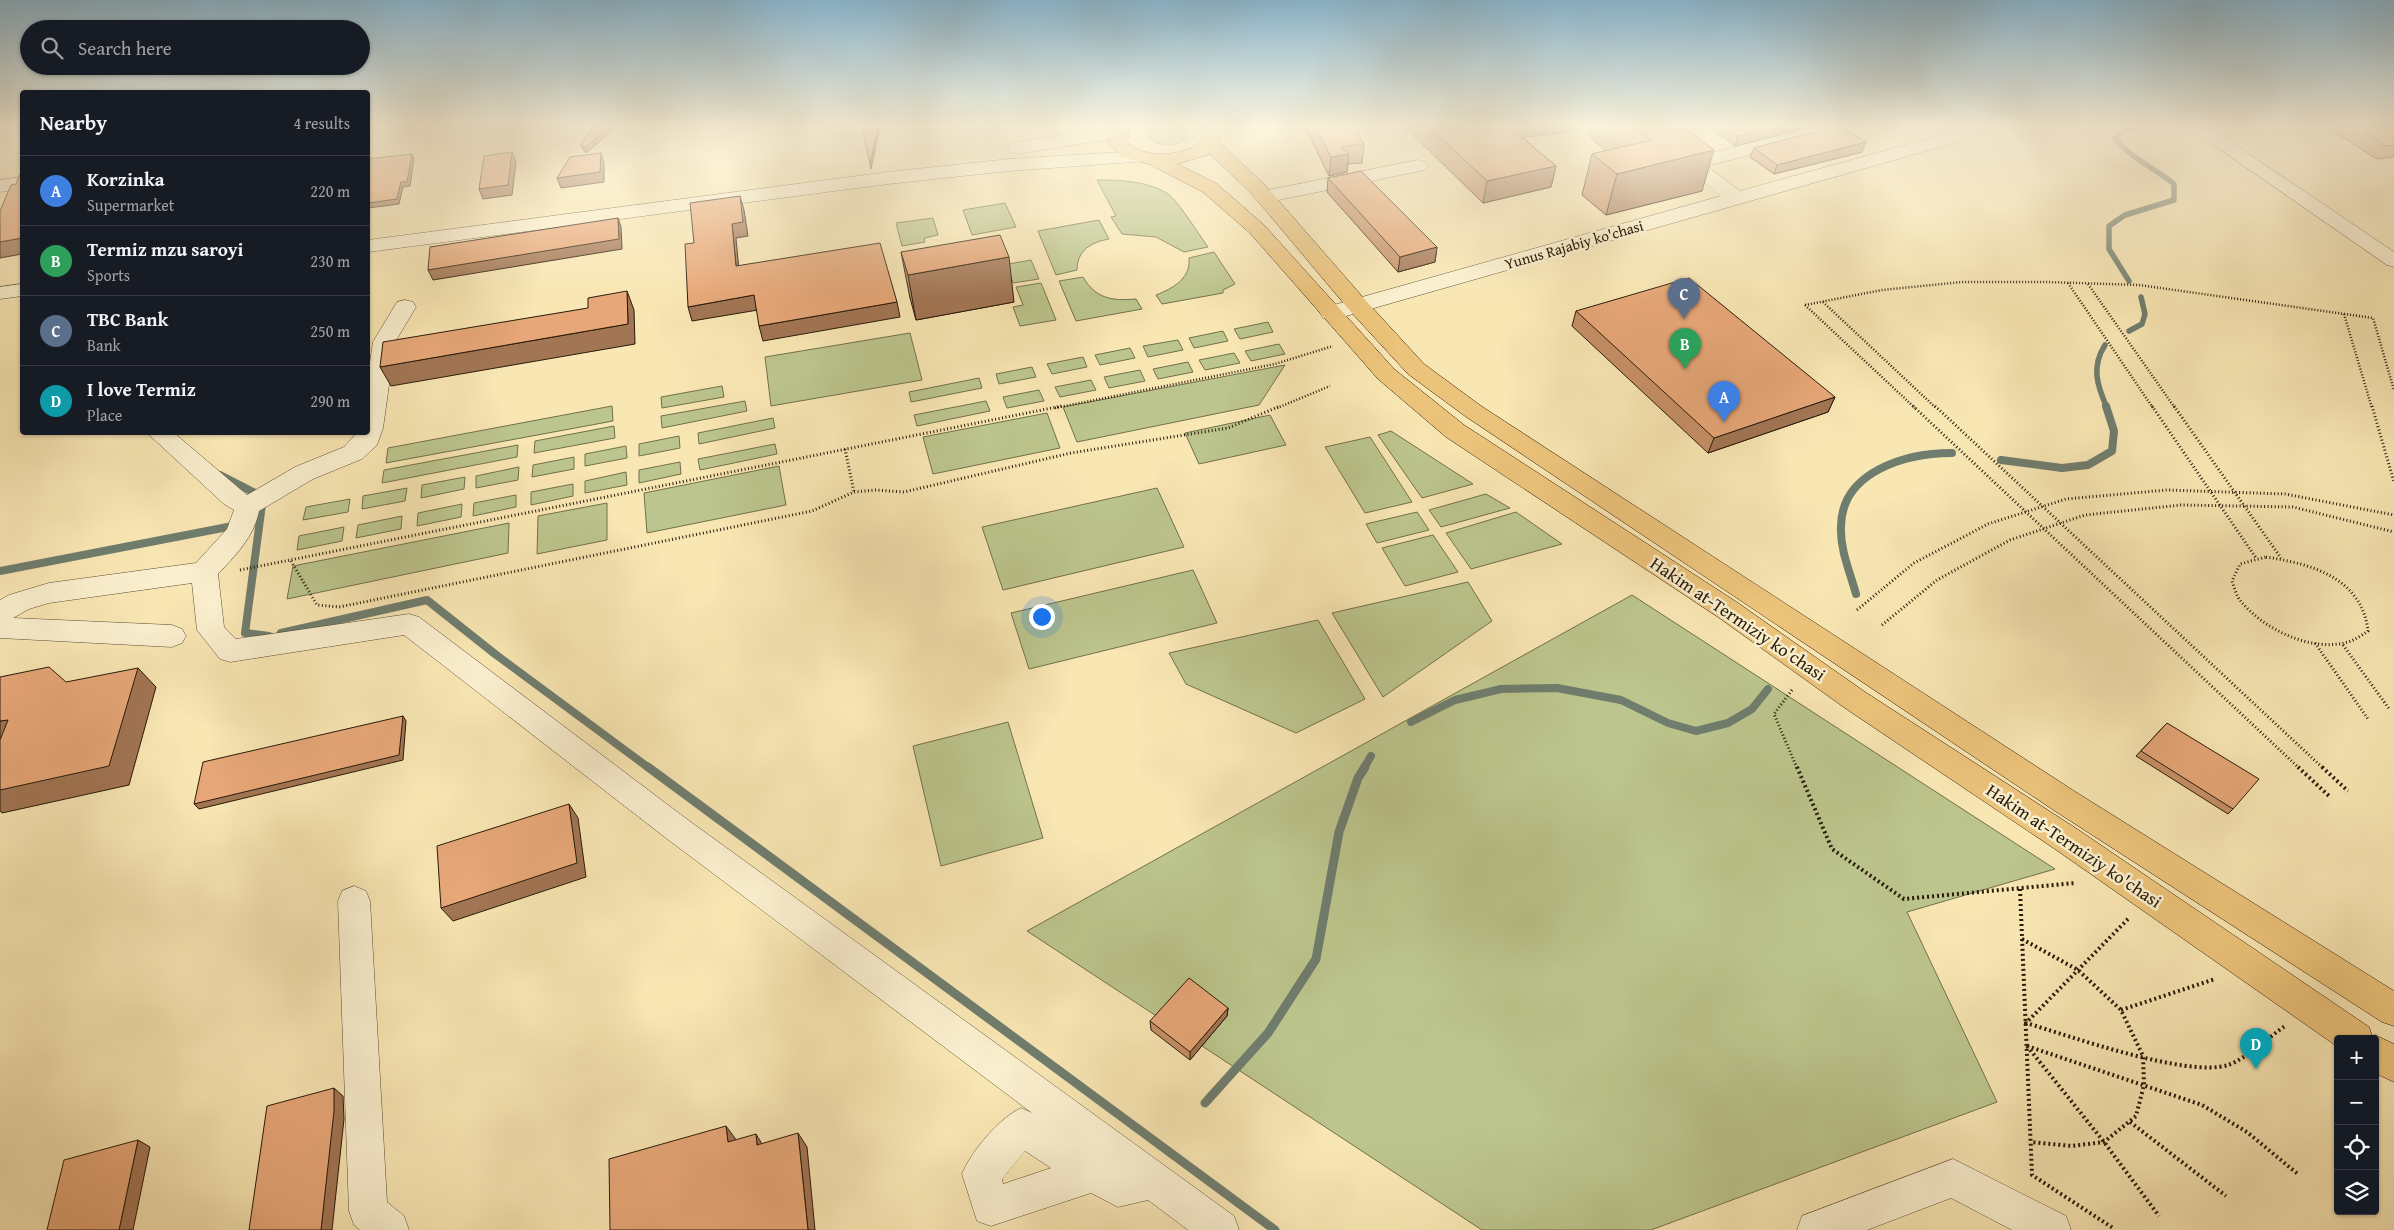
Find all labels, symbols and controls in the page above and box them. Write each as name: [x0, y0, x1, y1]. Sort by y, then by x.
search box: [20, 20, 370, 75]
icon: search: [38, 34, 66, 62]
text: Search here: [78, 34, 172, 62]
text: Nearby: [40, 107, 107, 138]
text: 4 results: [293, 111, 350, 135]
text: Korzinka: [87, 165, 165, 193]
text: A: [51, 179, 61, 203]
text: 220 m: [310, 179, 350, 203]
text: Supermarket: [87, 193, 174, 217]
street label: Yunus Rajabiy ko'chasi: [1502, 215, 1646, 274]
text: Termiz mzu saroyi: [87, 235, 243, 263]
text: B: [51, 249, 61, 273]
text: 230 m: [310, 249, 350, 273]
text: Sports: [87, 263, 130, 287]
pin: C: [1668, 278, 1700, 319]
text: TBC Bank: [87, 305, 168, 333]
text: C: [51, 319, 61, 343]
text: 250 m: [310, 319, 350, 343]
pin: B: [1669, 328, 1701, 369]
text: Bank: [87, 333, 121, 357]
text: I love Termiz: [87, 375, 196, 403]
pin: A: [1708, 381, 1740, 422]
text: D: [51, 389, 61, 413]
text: 290 m: [310, 389, 350, 413]
text: Place: [87, 403, 122, 427]
street label: Hakim at-Termiziy ko'chasi: [1645, 550, 1831, 687]
your location: [1029, 604, 1055, 630]
street label: Hakim at-Termiziy ko'chasi: [1981, 777, 2167, 914]
pin: D: [2240, 1028, 2272, 1069]
map controls: [2334, 1035, 2379, 1215]
button: +: [2334, 1035, 2379, 1080]
button: −: [2334, 1080, 2379, 1125]
button: locate: [2334, 1125, 2379, 1170]
button: layers: [2334, 1170, 2379, 1215]

